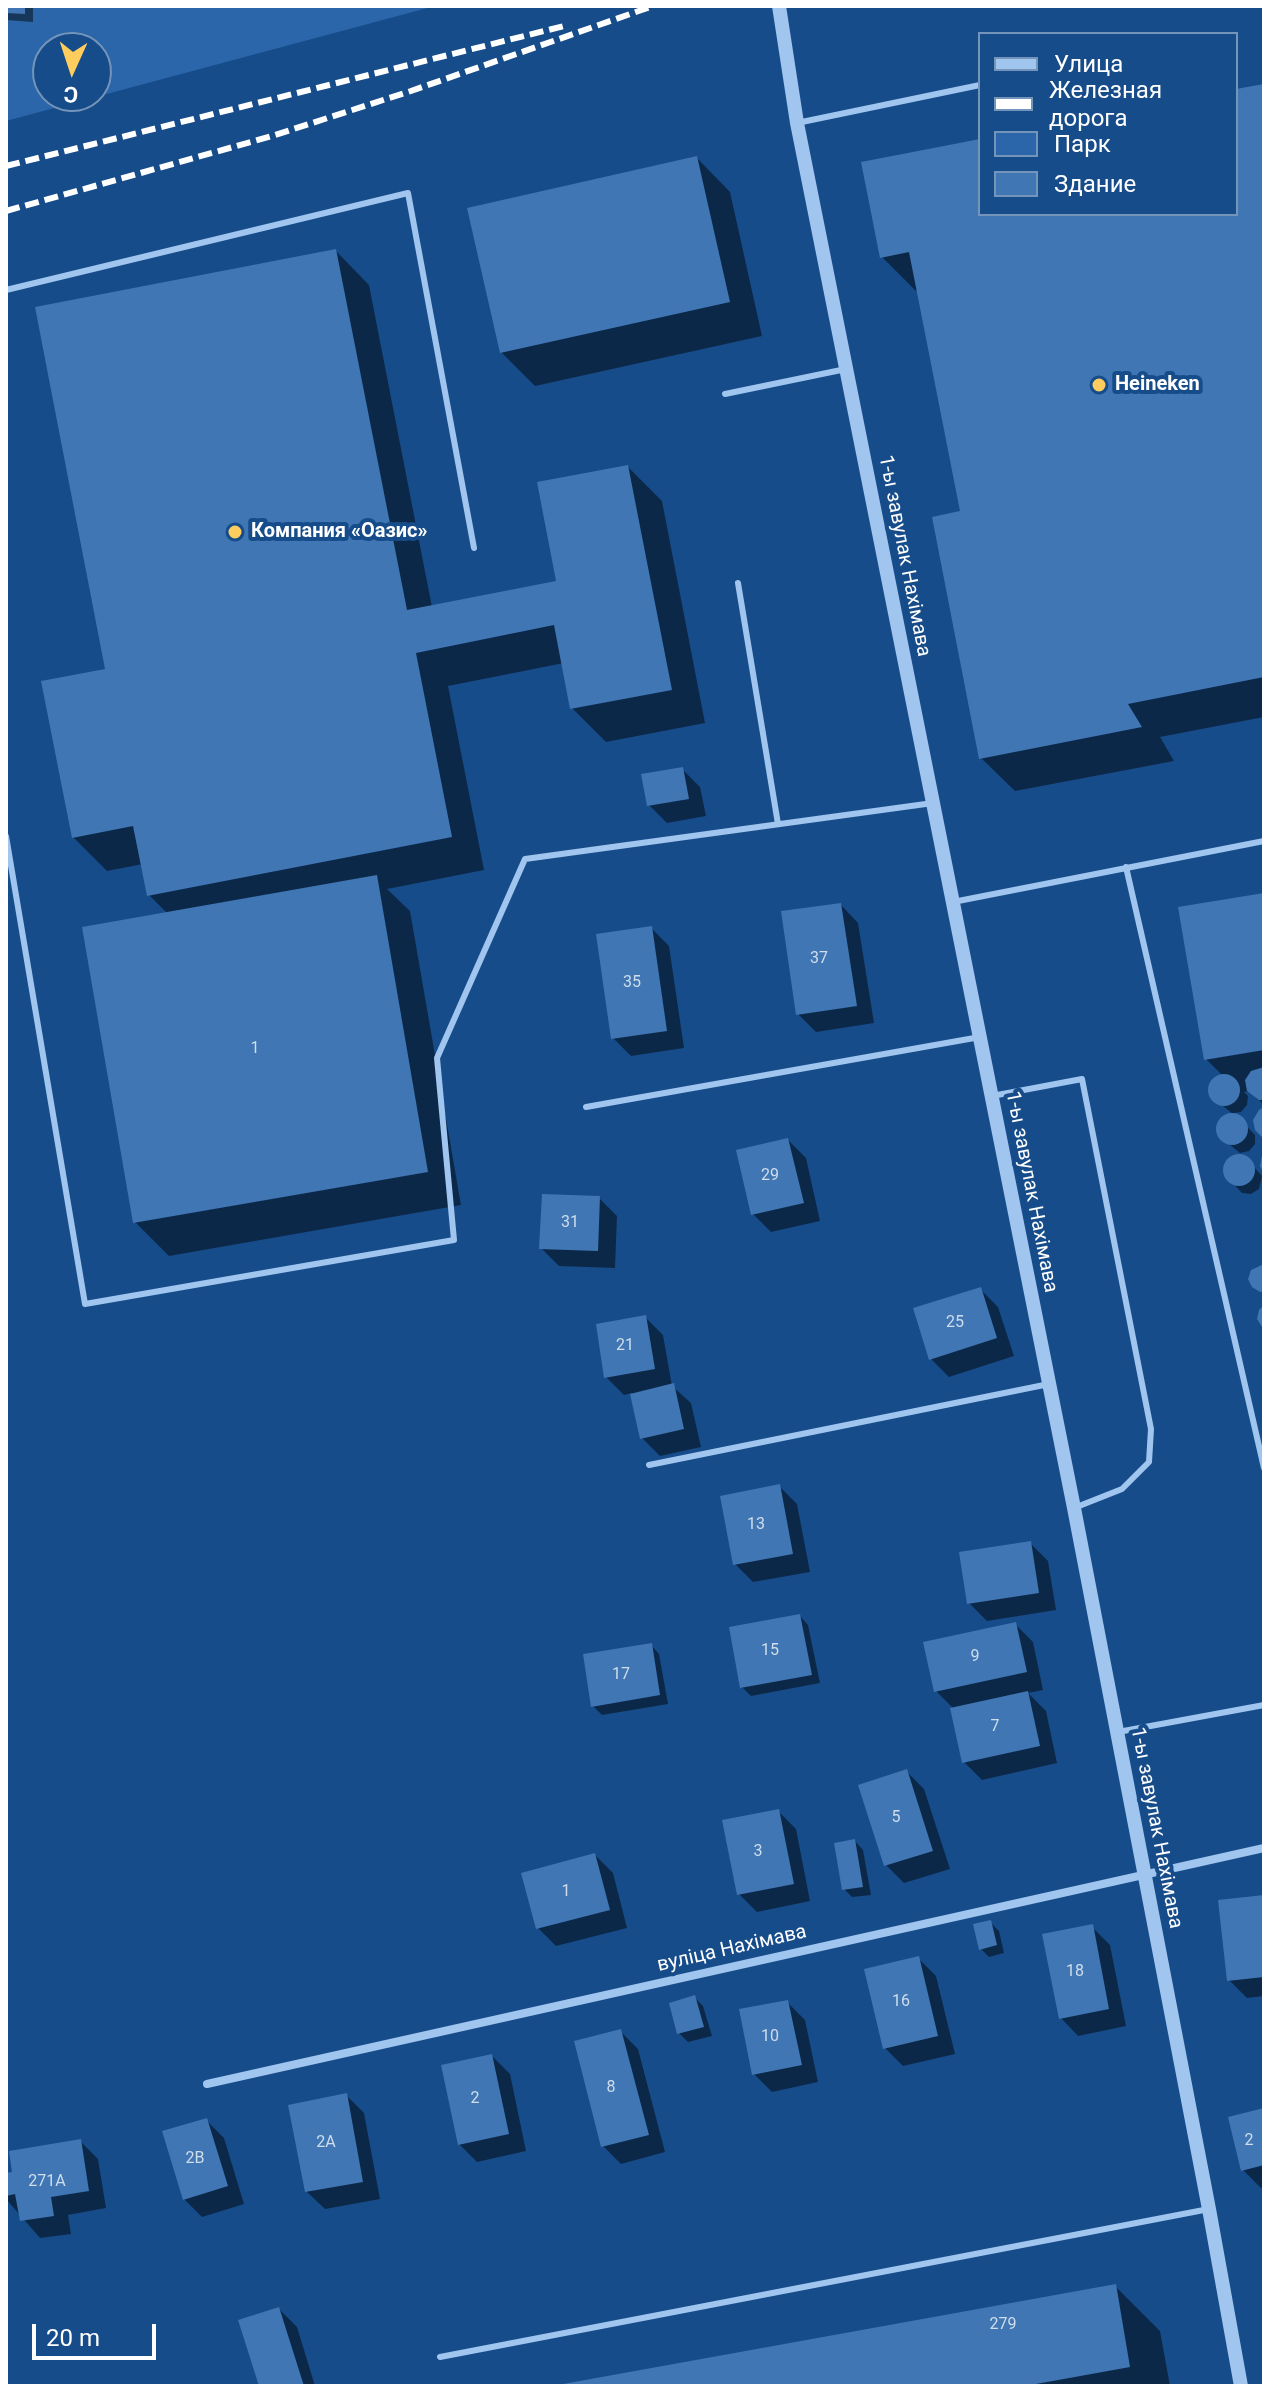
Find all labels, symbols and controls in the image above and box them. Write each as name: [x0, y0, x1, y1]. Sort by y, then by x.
north arrow: [32, 32, 112, 112]
legend: [978, 32, 1238, 216]
text: Улица: [1054, 50, 1123, 78]
text: Железная дорога: [1049, 76, 1162, 132]
text: С: [63, 82, 79, 107]
text: Парк: [1054, 130, 1111, 158]
text: Здание: [1054, 170, 1136, 198]
place label: Heineken: [1115, 373, 1200, 397]
marker: Heineken: [1090, 376, 1108, 394]
street label: 1-ы завулак Нахімава: [873, 453, 935, 659]
place label: Компания «Оазис»: [251, 520, 427, 544]
marker: Компания «Оазис»: [226, 523, 244, 541]
house number: 37: [810, 949, 828, 969]
house number: 35: [623, 973, 641, 993]
house number: 1: [251, 1039, 259, 1059]
street label: 1-ы завулак Нахімава: [1000, 1089, 1062, 1295]
house number: 29: [761, 1166, 779, 1186]
house number: 31: [561, 1213, 579, 1233]
house number: 25: [946, 1313, 964, 1333]
house number: 21: [616, 1336, 634, 1356]
house number: 13: [747, 1515, 765, 1535]
house number: 15: [761, 1641, 779, 1661]
house number: 9: [971, 1647, 979, 1667]
house number: 17: [612, 1665, 630, 1685]
house number: 7: [991, 1717, 999, 1737]
street label: 1-ы завулак Нахімава: [1125, 1725, 1187, 1931]
house number: 5: [892, 1808, 900, 1828]
house number: 3: [754, 1842, 762, 1862]
house number: 1: [562, 1882, 570, 1902]
street label: вуліца Нахімава: [655, 1920, 809, 1978]
house number: 18: [1066, 1962, 1084, 1982]
house number: 16: [892, 1992, 910, 2012]
house number: 10: [761, 2027, 779, 2047]
house number: 8: [607, 2078, 615, 2098]
house number: 2: [471, 2089, 479, 2109]
house number: 2: [1245, 2131, 1253, 2151]
house number: 2А: [316, 2133, 336, 2153]
house number: 2В: [186, 2149, 204, 2169]
house number: 271А: [28, 2172, 66, 2192]
scale bar: [36, 2308, 160, 2358]
house number: 279: [990, 2315, 1016, 2335]
text: 20 m: [46, 2324, 100, 2352]

